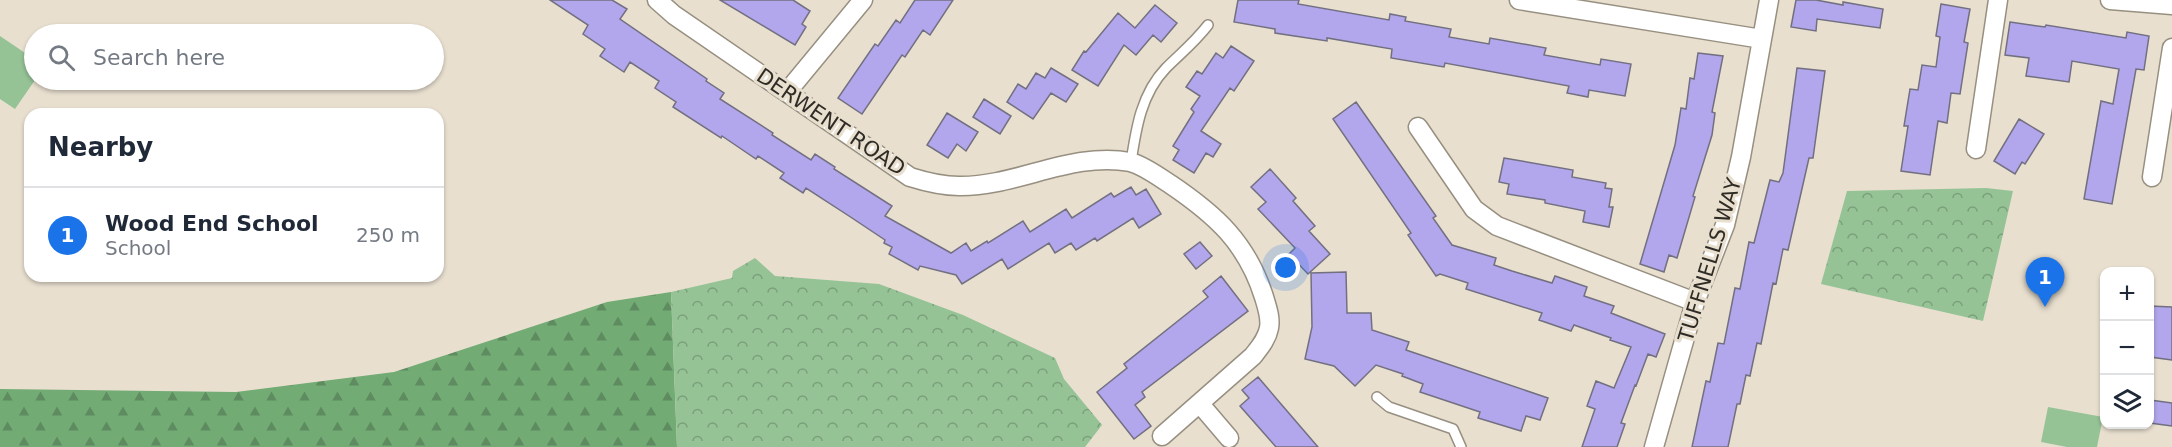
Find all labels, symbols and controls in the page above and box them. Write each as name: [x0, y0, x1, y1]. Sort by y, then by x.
search box: [24, 24, 444, 90]
icon: search: [45, 41, 78, 74]
text: Search here: [93, 45, 225, 70]
street label: DERWENT ROAD: [752, 63, 910, 181]
text: Nearby: [48, 132, 153, 162]
street label: TUFFNELLS WAY: [1673, 175, 1746, 346]
text: Wood End School: [105, 211, 319, 236]
text: 1: [61, 223, 74, 247]
text: 250 m: [356, 223, 420, 247]
text: School: [105, 236, 171, 260]
your location: [1271, 253, 1300, 282]
pin: 1: [2026, 258, 2064, 307]
map controls: [2100, 267, 2154, 429]
button: +: [2100, 267, 2154, 321]
button: −: [2100, 321, 2154, 375]
button: layers: [2100, 375, 2154, 429]

